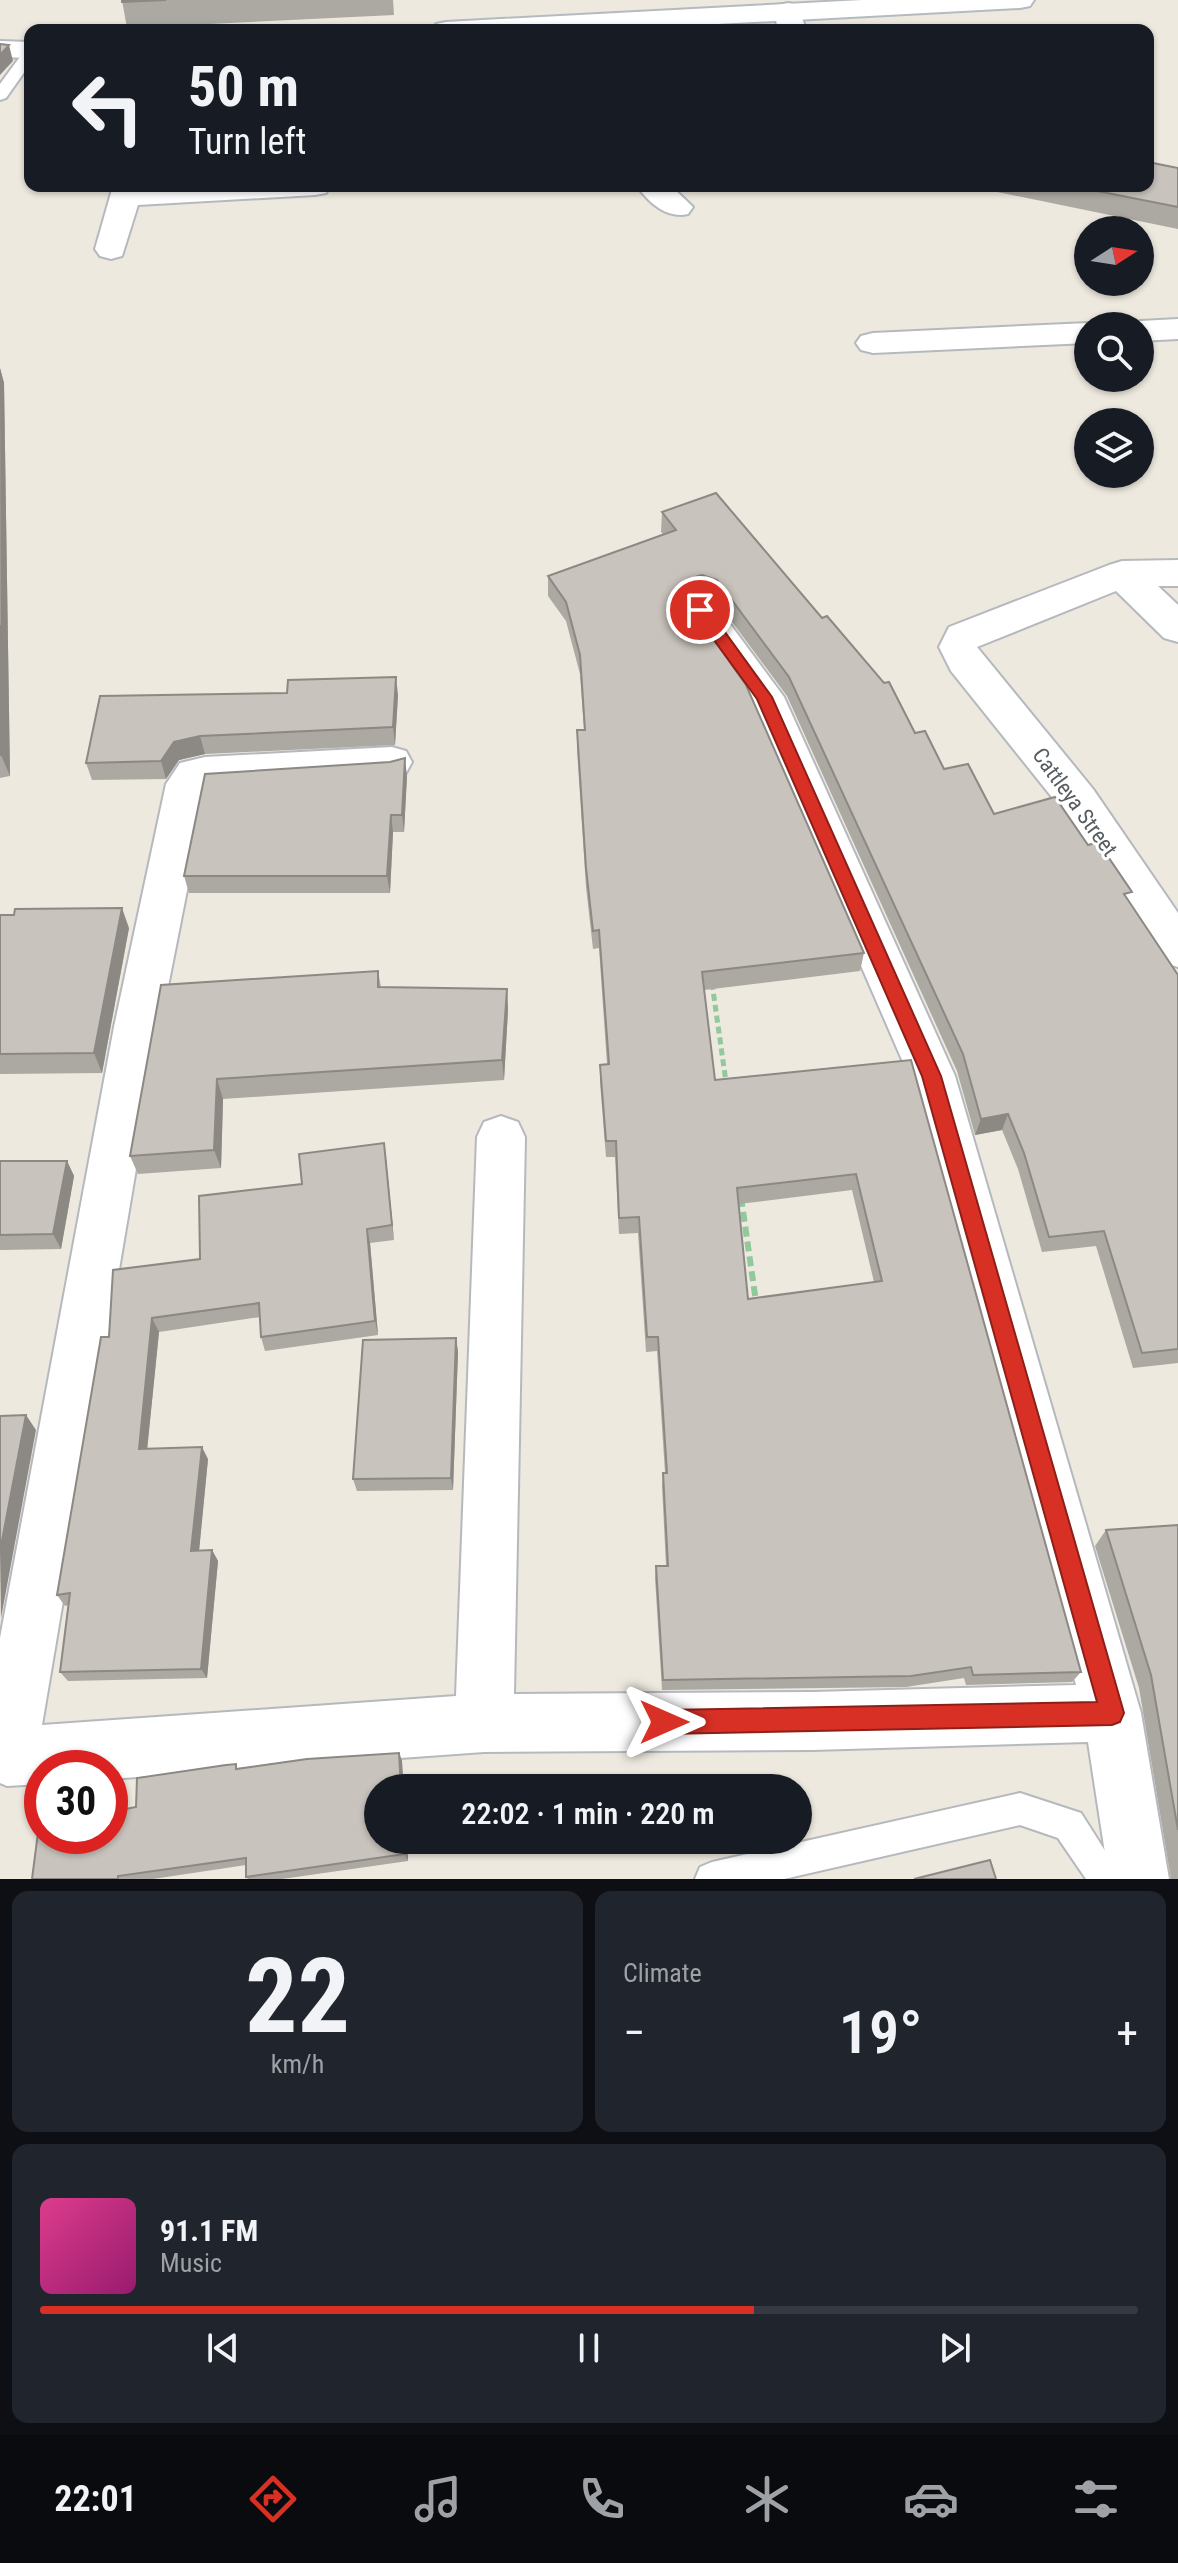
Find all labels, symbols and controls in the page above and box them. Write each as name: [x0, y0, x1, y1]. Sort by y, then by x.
text: 50 m: [188, 54, 299, 120]
icon: left: [56, 56, 160, 160]
text: Turn left: [188, 121, 306, 163]
north arrow: [1074, 216, 1154, 296]
map controls: [1074, 216, 1154, 488]
button: search: [1074, 312, 1154, 392]
button: layers: [1074, 408, 1154, 488]
pin: [666, 576, 734, 644]
icon: arrive: [678, 588, 722, 632]
street label: Cattleya Street: [1027, 743, 1123, 861]
position arrow: [622, 1680, 706, 1764]
speed limit sign: 30: [24, 1750, 128, 1854]
text: 22:02 · 1 min · 220 m: [461, 1796, 715, 1831]
text: 22: [245, 1936, 350, 2057]
text: Climate: [623, 1958, 702, 1988]
text: 19°: [839, 1997, 922, 2068]
text: −: [623, 2007, 645, 2059]
text: +: [1116, 2007, 1138, 2059]
text: km/h: [271, 2049, 324, 2079]
text: 91.1 FM: [160, 2213, 258, 2248]
text: Music: [160, 2248, 222, 2278]
icon: previous: [201, 2326, 245, 2370]
icon: pause: [567, 2326, 611, 2370]
icon: next: [933, 2326, 977, 2370]
icon: directions: [245, 2471, 301, 2527]
icon: music: [410, 2471, 466, 2527]
icon: phone: [574, 2471, 630, 2527]
icon: climate: [739, 2471, 795, 2527]
icon: car: [903, 2471, 959, 2527]
icon: filters: [1068, 2471, 1124, 2527]
text: 22:01: [54, 2478, 137, 2520]

